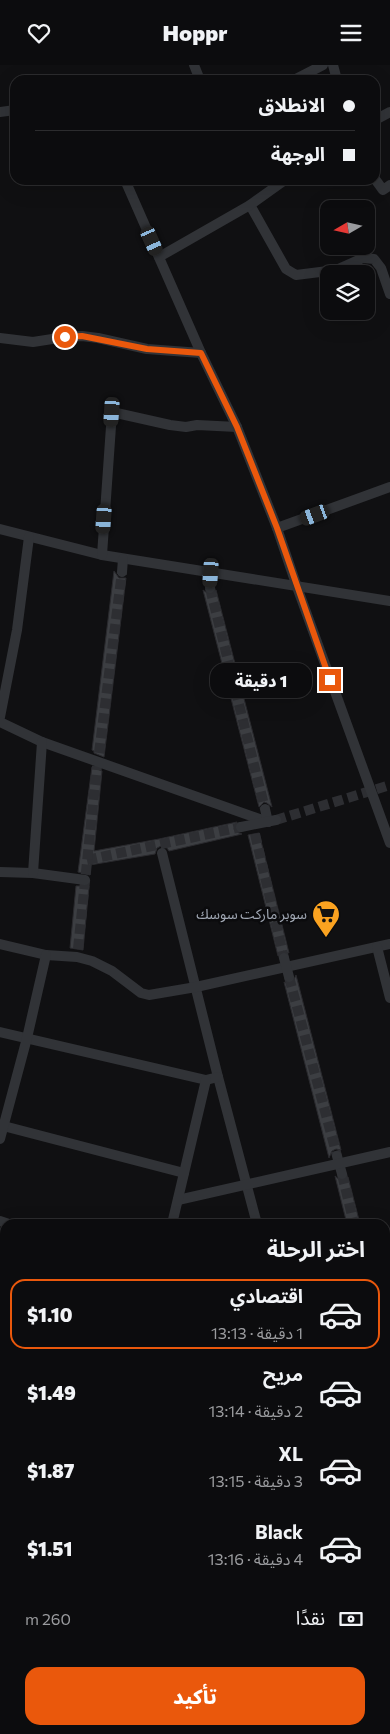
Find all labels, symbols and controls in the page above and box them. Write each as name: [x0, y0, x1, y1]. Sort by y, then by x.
icon: heart: [25, 19, 53, 47]
text: Hoppr: [163, 19, 228, 46]
icon: menu: [337, 19, 365, 47]
text: الانطلاق: [259, 93, 325, 116]
text: الوجهة: [271, 142, 325, 165]
north arrow: [320, 200, 375, 255]
map controls: [320, 200, 375, 320]
car: [139, 224, 164, 258]
button: layers: [320, 265, 375, 320]
route start: [54, 326, 76, 348]
car: [103, 397, 120, 427]
car: [298, 503, 331, 527]
car: [95, 504, 112, 534]
car: [202, 558, 219, 588]
callout: 1 دقيقة: [210, 663, 312, 697]
route end: [319, 669, 341, 691]
text: 1 دقيقة: [235, 671, 287, 690]
supermarket icon: سوبر ماركت سوسك: [311, 899, 341, 938]
place label: سوبر ماركت سوسك: [196, 905, 307, 923]
text: اختر الرحلة: [267, 1235, 365, 1262]
text: اقتصادي: [230, 1284, 303, 1307]
icon: car: [318, 1292, 363, 1337]
text: $1.10: [27, 1303, 73, 1326]
text: 1 دقيقة · 13:13: [211, 1323, 303, 1342]
text: مريح: [263, 1362, 303, 1385]
icon: car: [318, 1370, 363, 1415]
text: $1.49: [27, 1381, 76, 1404]
text: 2 دقيقة · 13:14: [209, 1401, 303, 1420]
text: XL: [278, 1442, 303, 1465]
icon: car: [318, 1448, 363, 1493]
text: $1.87: [27, 1459, 74, 1482]
text: 3 دقيقة · 13:15: [209, 1471, 303, 1490]
text: Black: [255, 1520, 303, 1543]
icon: car: [318, 1526, 363, 1571]
text: $1.51: [27, 1537, 72, 1560]
text: 4 دقيقة · 13:16: [208, 1549, 303, 1568]
icon: cash: [337, 1605, 365, 1633]
text: نقدًا: [296, 1606, 325, 1629]
text: 260 m: [25, 1609, 71, 1628]
button: تأكيد: [25, 1667, 365, 1725]

